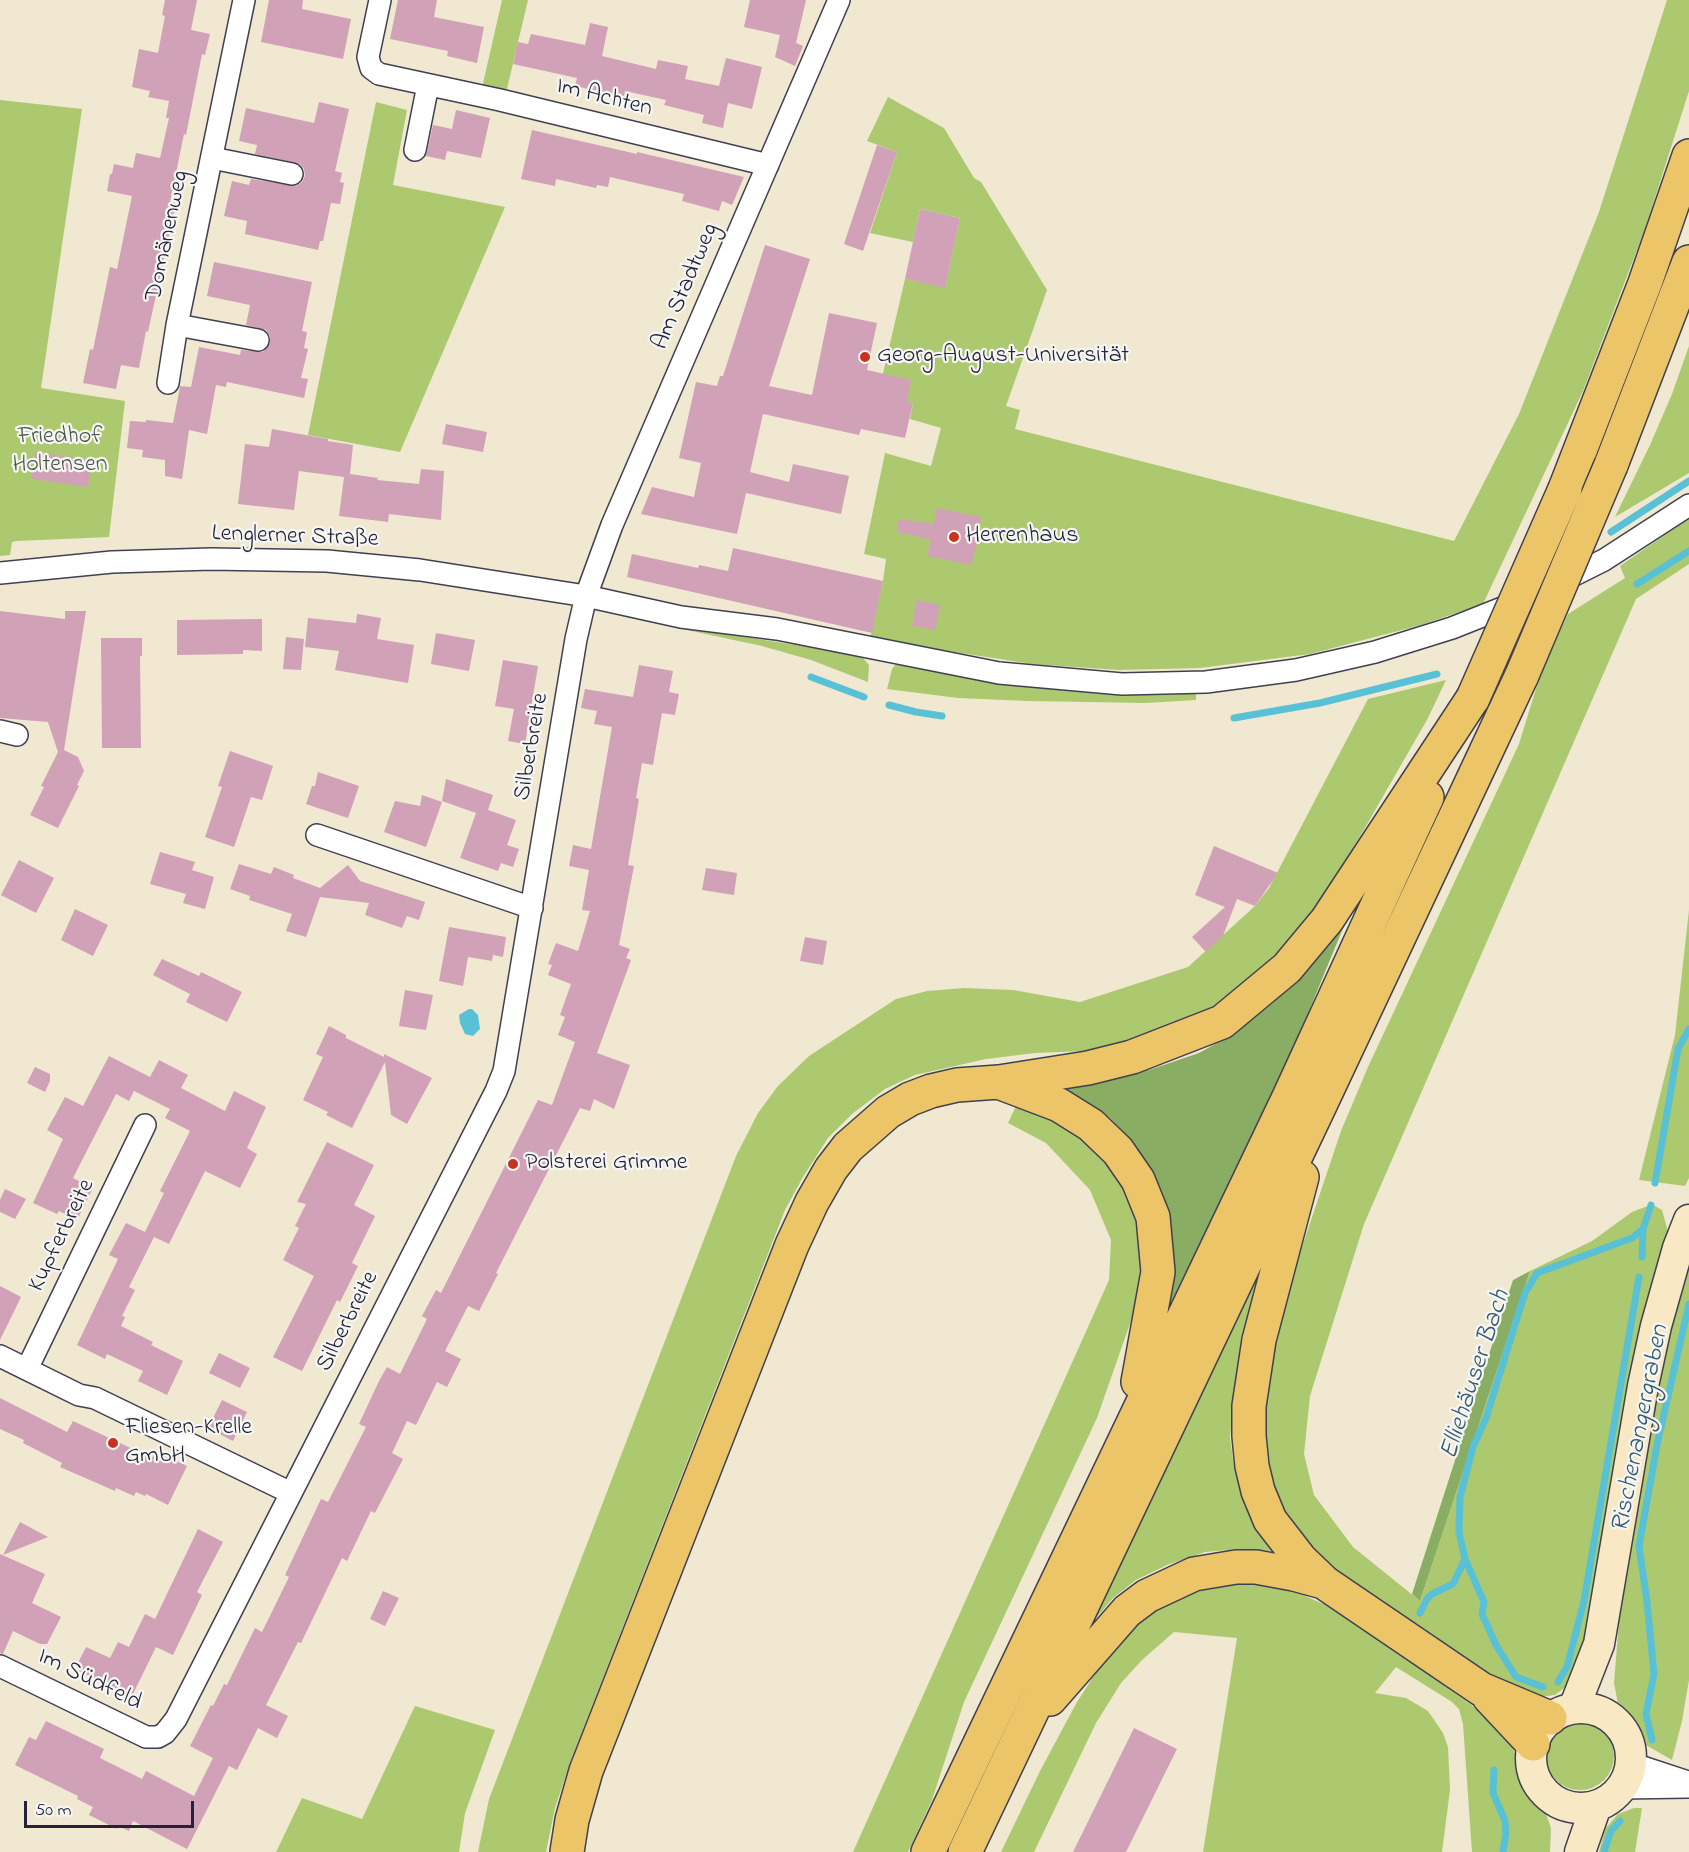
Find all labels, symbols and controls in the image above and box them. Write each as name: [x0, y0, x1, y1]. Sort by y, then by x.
street label: Im Achten: [553, 73, 655, 125]
street label: Domänenweg: [141, 168, 197, 304]
street label: Am Stadtweg: [647, 219, 727, 355]
place label: Georg-August-Universität: [877, 343, 1129, 371]
marker: Georg-August-Universität: [858, 350, 872, 364]
park label: Friedhof Holtensen: [12, 424, 108, 480]
street label: Lenglerner Straße: [211, 521, 379, 555]
place label: Herrenhaus: [966, 523, 1078, 551]
marker: Herrenhaus: [947, 530, 961, 544]
street label: Silberbreite: [509, 691, 557, 803]
place label: Polsterei Grimme: [525, 1150, 688, 1178]
marker: Polsterei Grimme: [506, 1157, 520, 1171]
street label: Kupferbreite: [23, 1175, 103, 1297]
street label: Silberbreite: [312, 1267, 386, 1377]
water label: Elliehäuser Bach: [1435, 1286, 1519, 1464]
water label: Rischenangergraben: [1607, 1323, 1677, 1535]
place label: Fliesen-Krelle GmbH: [125, 1415, 252, 1471]
marker: Fliesen-Krelle GmbH: [106, 1436, 120, 1450]
street label: Im Südfeld: [32, 1643, 146, 1719]
scale bar: [27, 1789, 196, 1827]
text: 50 m: [35, 1798, 72, 1824]

